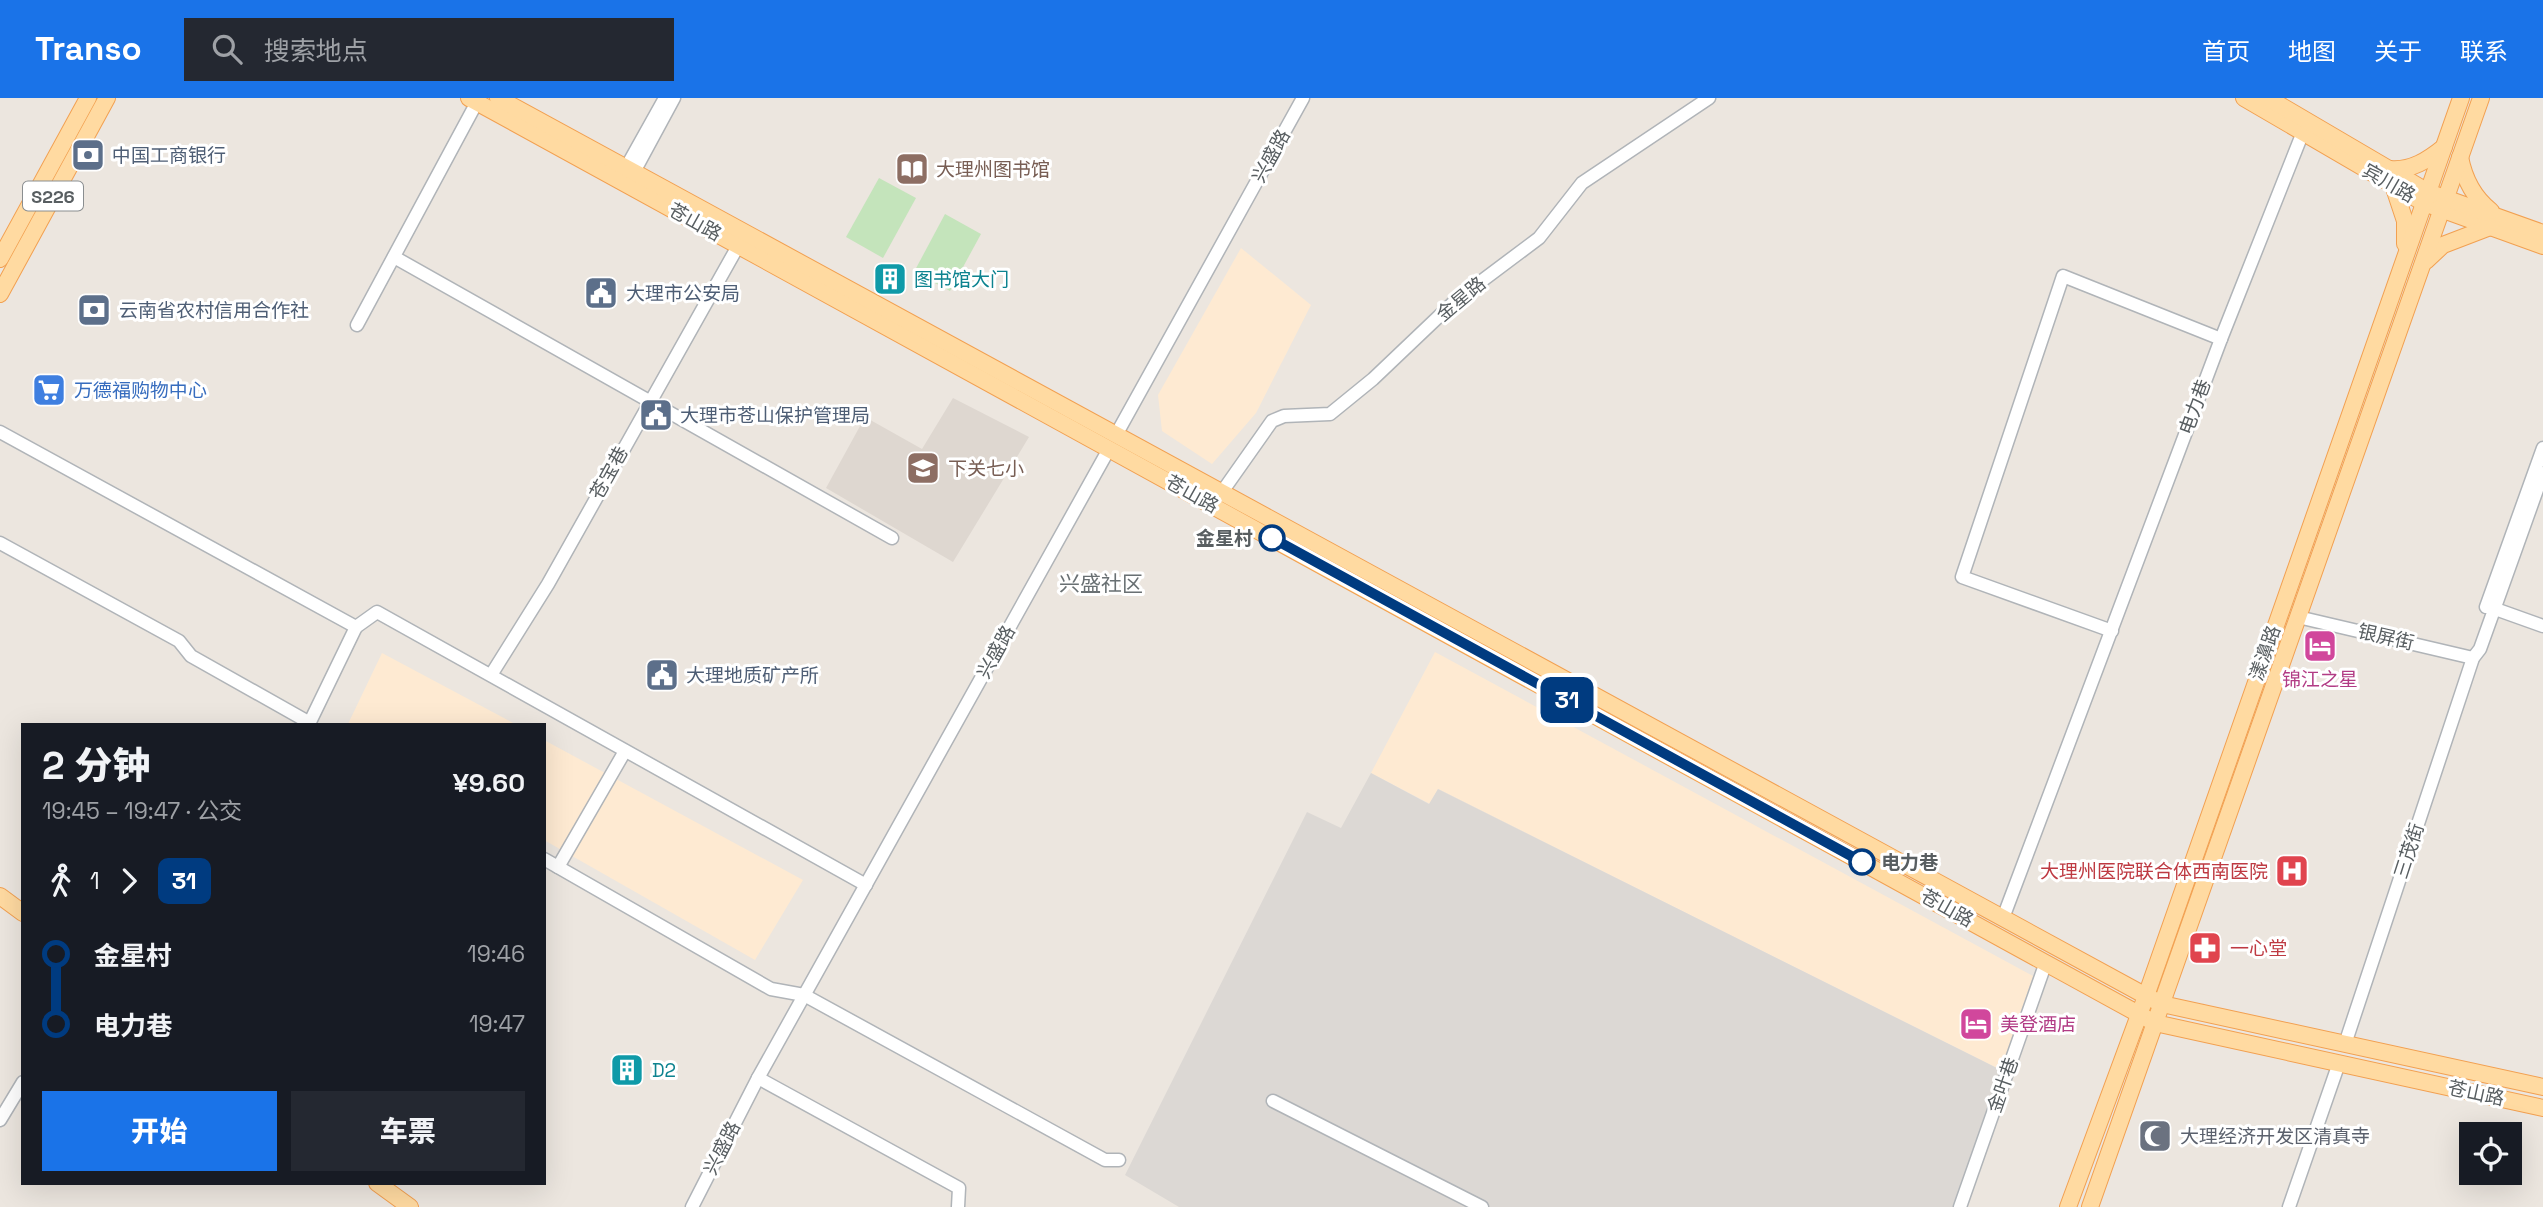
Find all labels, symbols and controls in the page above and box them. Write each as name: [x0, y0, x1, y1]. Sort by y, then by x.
search box: [184, 18, 674, 81]
text: Transo: [35, 28, 142, 70]
icon: search: [208, 30, 246, 68]
text: 搜索地点: [264, 34, 368, 68]
text: 首页: [2202, 36, 2250, 67]
text: 地图: [2288, 36, 2336, 67]
text: 关于: [2374, 36, 2422, 67]
text: 联系: [2460, 36, 2508, 67]
street label: 兴盛路: [1246, 125, 1296, 187]
bank icon: 中国工商银行: [69, 136, 107, 174]
place label: 中国工商银行: [112, 143, 226, 168]
library icon: 大理州图书馆: [893, 150, 931, 188]
place label: 大理州图书馆: [936, 157, 1050, 182]
street label: 宾川路: [2358, 158, 2420, 208]
road number: S226: [23, 182, 83, 211]
street label: 苍山路: [664, 197, 726, 247]
building icon: 图书馆大门: [871, 260, 909, 298]
place label: 图书馆大门: [914, 267, 1009, 292]
street label: 金星路: [1431, 271, 1491, 327]
public building icon: 大理市公安局: [582, 274, 620, 312]
place label: 大理市公安局: [626, 281, 740, 306]
bank icon: 云南省农村信用合作社: [75, 291, 113, 329]
place label: 云南省农村信用合作社: [119, 298, 309, 323]
supermarket icon: 万德福购物中心: [30, 371, 68, 409]
street label: 电力巷: [2174, 376, 2216, 438]
place label: 万德福购物中心: [74, 378, 207, 403]
public building icon: 大理市苍山保护管理局: [637, 396, 675, 434]
place label: 大理市苍山保护管理局: [680, 403, 870, 428]
street label: 苍宝巷: [584, 442, 634, 504]
school or university icon: 下关七小: [904, 449, 942, 487]
place label: 下关七小: [948, 456, 1024, 481]
street label: 苍山路: [1161, 469, 1223, 519]
marker: 金星村: [1259, 525, 1285, 551]
place label: 金星村: [1196, 526, 1253, 551]
district label: 兴盛社区: [1059, 570, 1143, 597]
street label: 银屏街: [2355, 618, 2417, 656]
street label: 兴盛路: [971, 621, 1021, 683]
street label: 漾濞路: [2244, 622, 2286, 684]
hotel icon: 锦江之星: [2301, 627, 2339, 665]
public building icon: 大理地质矿产所: [643, 656, 681, 694]
place label: 大理地质矿产所: [686, 663, 819, 688]
place label: 锦江之星: [2282, 667, 2358, 692]
line badge: 31: [1536, 677, 1598, 723]
text: 31: [1554, 684, 1580, 715]
text: 2 分钟: [42, 742, 150, 790]
text: ¥9.60: [453, 766, 525, 800]
text: 19:45 – 19:47 · 公交: [42, 796, 242, 826]
street label: 三茂街: [2388, 820, 2430, 882]
marker: 电力巷: [1849, 849, 1875, 875]
place label: 电力巷: [1881, 850, 1939, 875]
hospital icon: 大理州医院联合体西南医院: [2273, 852, 2311, 890]
place label: 大理州医院联合体西南医院: [2040, 859, 2268, 884]
icon: walk: [42, 862, 80, 900]
icon: forward: [110, 862, 148, 900]
text: 31: [172, 865, 197, 896]
text: 1: [90, 866, 100, 896]
street label: 苍山路: [1916, 883, 1978, 933]
pharmacy icon: 一心堂: [2186, 929, 2224, 967]
place label: 一心堂: [2230, 936, 2287, 961]
text: 金星村: [94, 939, 172, 973]
text: 19:46: [467, 939, 525, 969]
hotel icon: 美登酒店: [1957, 1005, 1995, 1043]
text: 电力巷: [94, 1009, 172, 1043]
text: 19:47: [469, 1009, 525, 1039]
place label: 美登酒店: [2000, 1012, 2076, 1037]
building icon: D2: [608, 1051, 646, 1089]
street label: 金叶巷: [1982, 1054, 2024, 1116]
place label: D2: [652, 1058, 676, 1083]
street label: 苍山路: [2446, 1075, 2506, 1111]
button: 开始: [42, 1091, 277, 1171]
button: 车票: [291, 1091, 525, 1171]
street label: 兴盛路: [698, 1117, 746, 1179]
mosque icon: 大理经济开发区清真寺: [2136, 1117, 2174, 1155]
map controls: [2459, 1122, 2522, 1185]
button: locate: [2459, 1122, 2522, 1185]
place label: 大理经济开发区清真寺: [2180, 1124, 2370, 1149]

